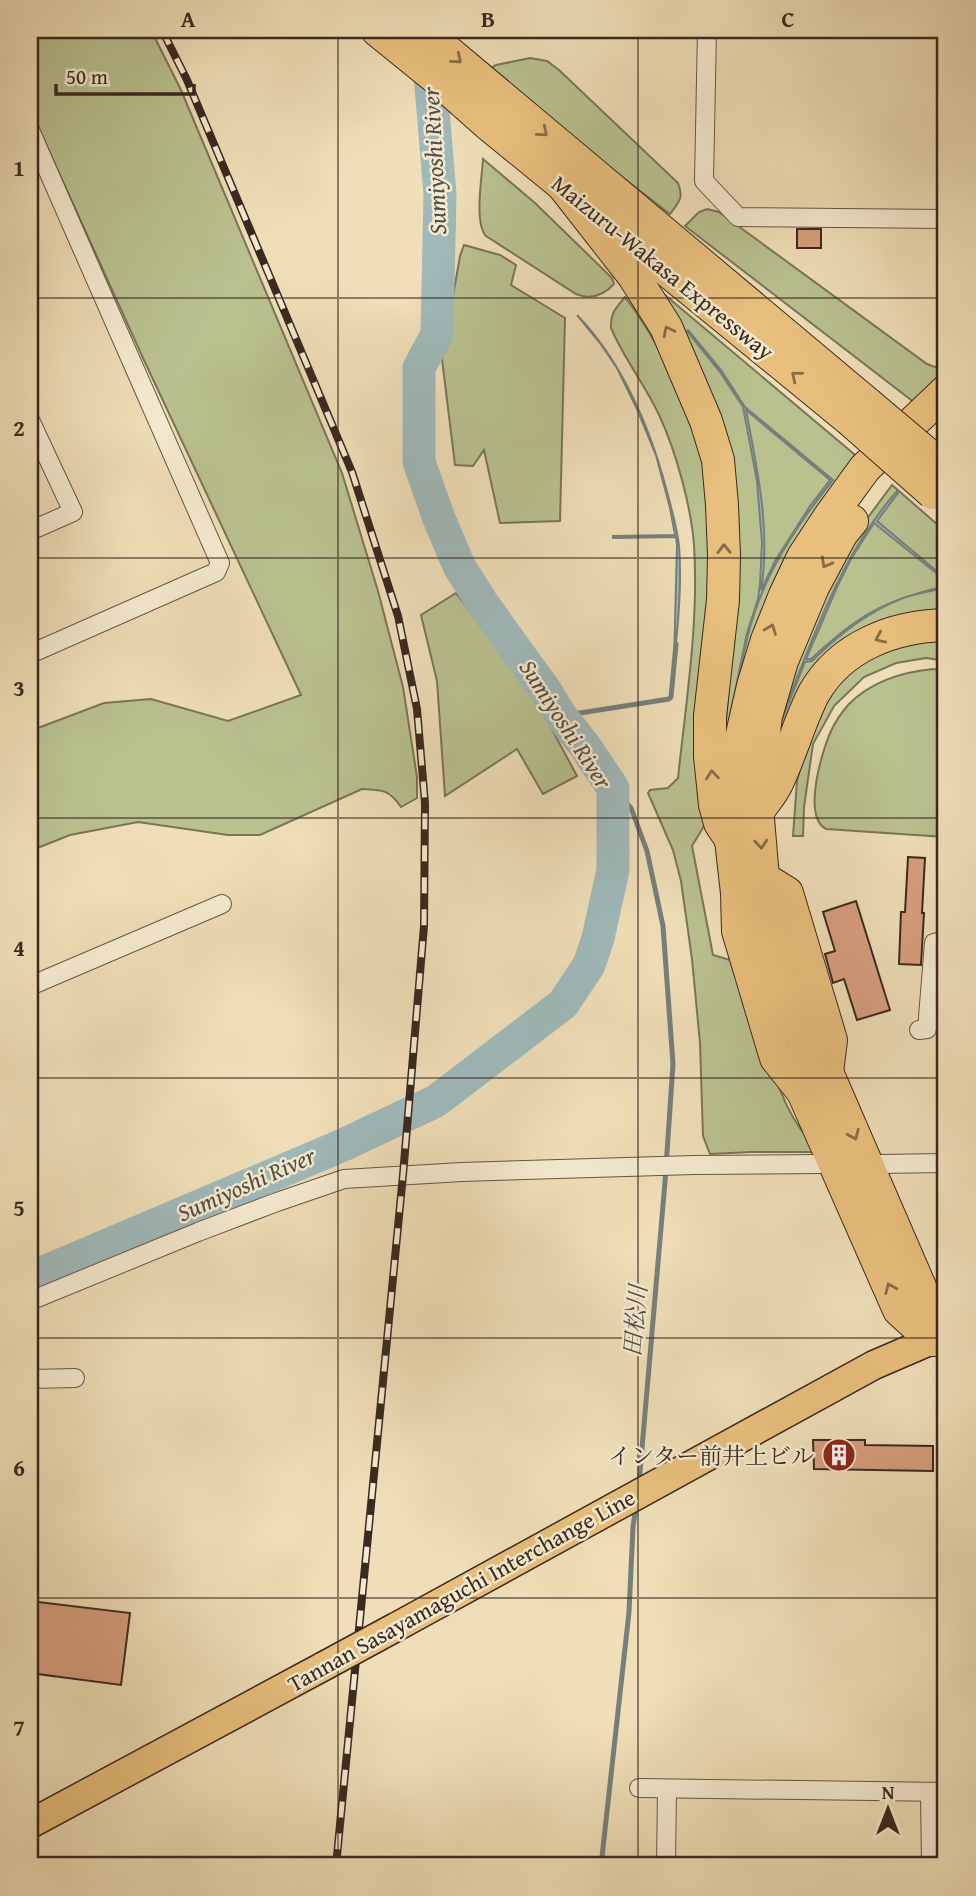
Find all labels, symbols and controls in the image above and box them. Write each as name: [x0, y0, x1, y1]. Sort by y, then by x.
text: A: [181, 2, 196, 35]
text: B: [481, 2, 495, 35]
text: C: [781, 2, 795, 35]
one-way arrow: [449, 50, 461, 63]
scale bar: [56, 52, 194, 96]
text: 50 m: [66, 61, 108, 92]
water label: Sumiyoshi River: [413, 85, 455, 236]
one-way arrow: [536, 123, 548, 136]
text: 1: [13, 151, 25, 184]
street label: Maizuru-Wakasa Expressway: [545, 167, 782, 368]
one-way arrow: [662, 326, 676, 338]
one-way arrow: [792, 371, 804, 384]
text: 2: [13, 411, 25, 444]
one-way arrow: [716, 543, 731, 554]
one-way arrow: [821, 556, 834, 569]
one-way arrow: [763, 624, 777, 636]
one-way arrow: [875, 629, 887, 643]
water label: Sumiyoshi River: [511, 652, 622, 797]
text: 3: [13, 671, 25, 704]
one-way arrow: [704, 770, 719, 781]
one-way arrow: [753, 839, 768, 850]
text: 4: [13, 931, 25, 964]
one-way arrow: [846, 1127, 860, 1140]
water label: Sumiyoshi River: [171, 1137, 322, 1230]
text: 5: [13, 1191, 25, 1224]
water label: 田松川: [614, 1281, 656, 1358]
one-way arrow: [884, 1283, 898, 1295]
building icon: インター前井上ビル: [820, 1436, 858, 1474]
place label: インター前井上ビル: [608, 1439, 814, 1472]
text: 6: [13, 1451, 25, 1484]
street label: Tannan Sasayamaguchi Interchange Line: [281, 1480, 641, 1700]
text: 7: [13, 1711, 25, 1744]
north arrow: [853, 1773, 923, 1843]
text: N: [882, 1778, 895, 1806]

